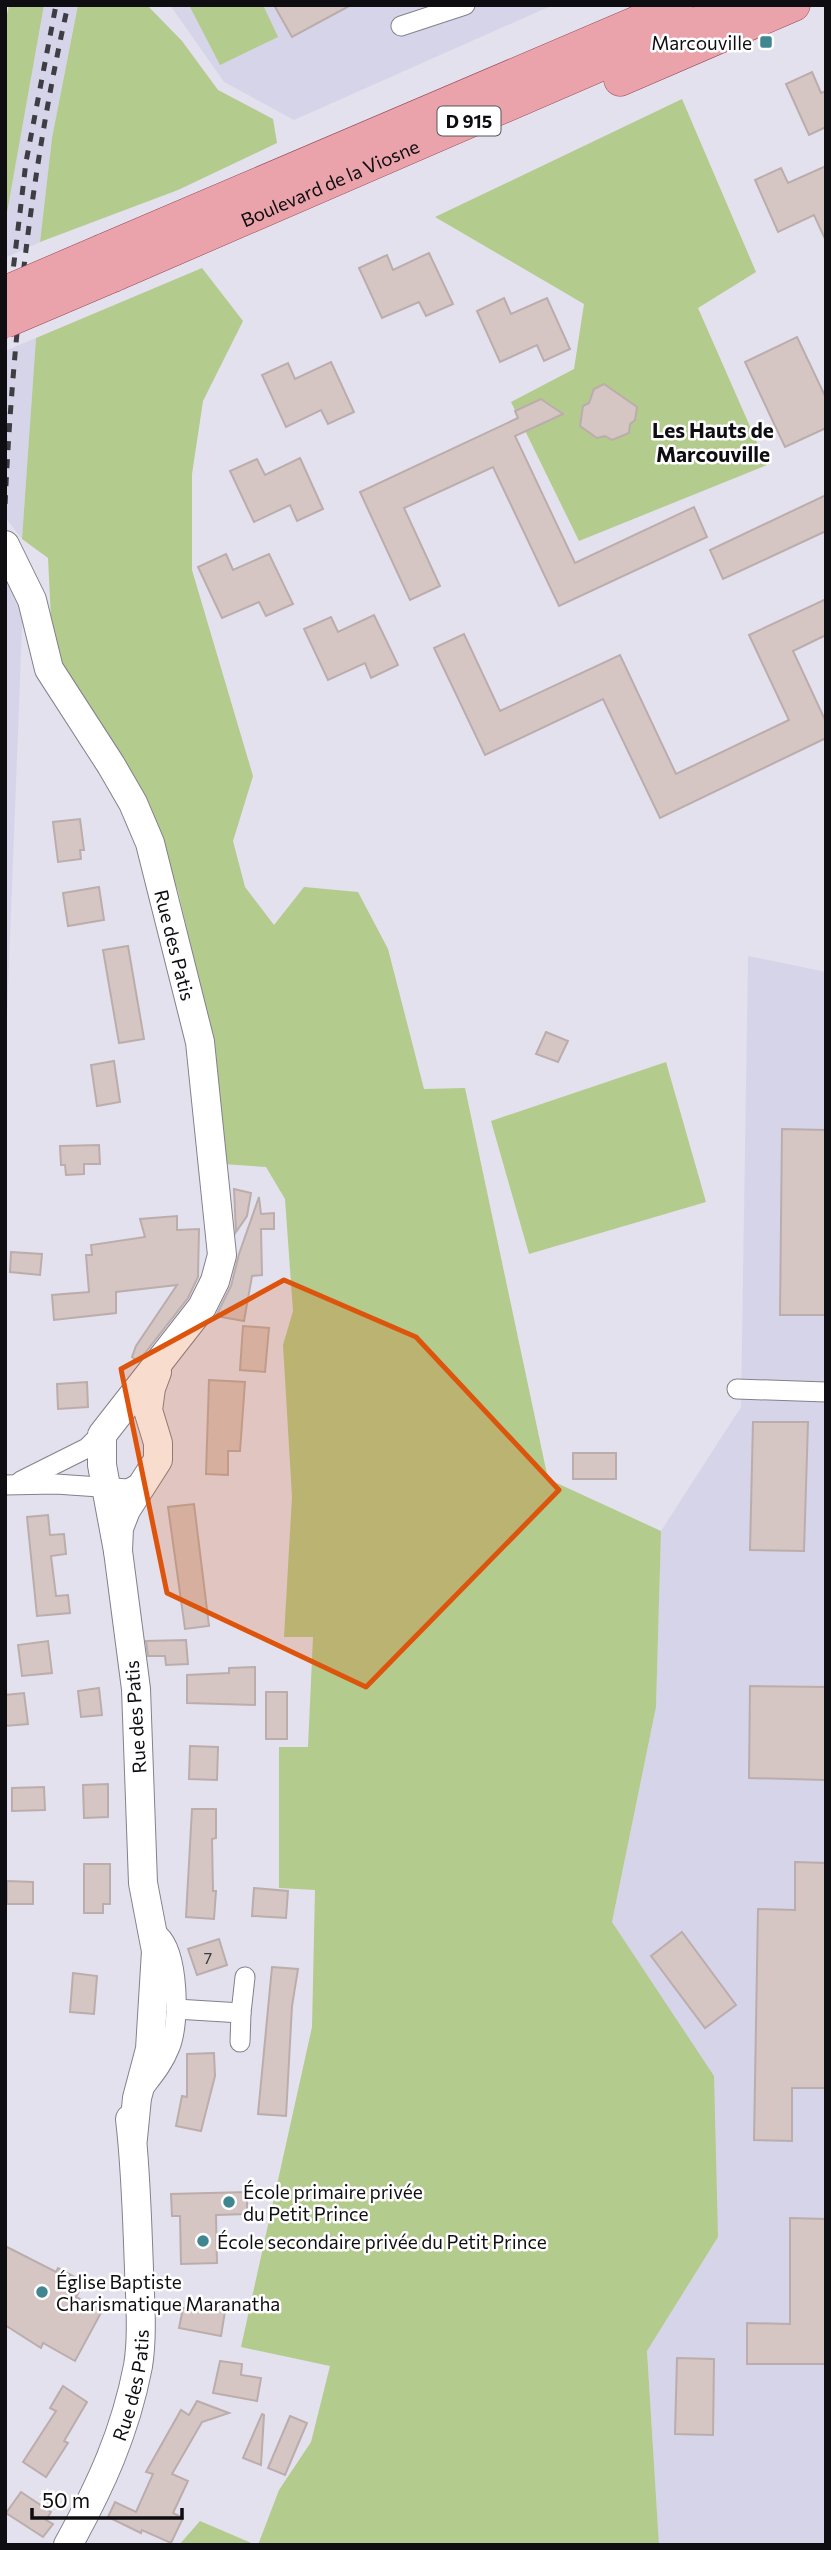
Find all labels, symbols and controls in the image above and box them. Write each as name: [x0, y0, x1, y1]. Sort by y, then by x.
place label: Marcouville: [651, 31, 752, 54]
marker: Marcouville: [758, 34, 774, 50]
road number: D 915: [438, 106, 500, 136]
street label: Boulevard de la Viosne: [237, 134, 422, 231]
district label: Les Hauts de Marcouville: [652, 417, 774, 466]
street label: Rue des Patis: [151, 887, 201, 1003]
street label: Rue des Patis: [120, 1660, 150, 1774]
house number: 7: [204, 1948, 212, 1967]
place label: École primaire privée du Petit Prince: [243, 2180, 423, 2225]
marker: École primaire privée du Petit Prince: [221, 2194, 237, 2210]
place label: École secondaire privée du Petit Prince: [217, 2230, 547, 2253]
marker: École secondaire privée du Petit Prince: [195, 2233, 211, 2249]
place label: Église Baptiste Charismatique Maranatha: [56, 2270, 280, 2315]
marker: Église Baptiste Charismatique Maranatha: [34, 2284, 50, 2300]
street label: Rue des Patis: [107, 2329, 152, 2444]
scale bar: [32, 2476, 182, 2520]
text: 50 m: [42, 2487, 90, 2512]

